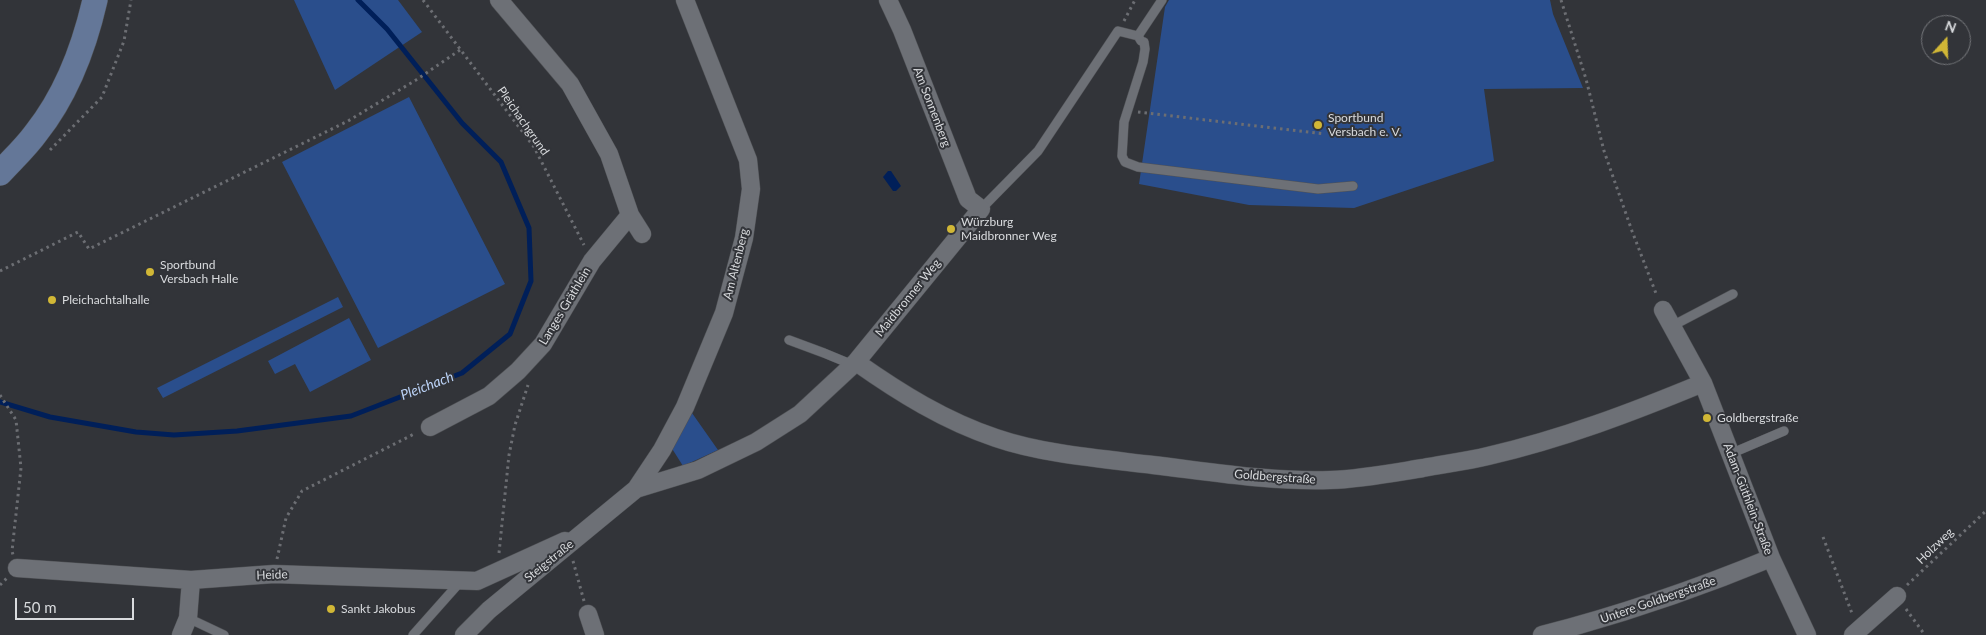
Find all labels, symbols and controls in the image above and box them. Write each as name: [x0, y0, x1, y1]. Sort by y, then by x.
north arrow: [1921, 15, 1971, 65]
text: N: [1943, 17, 1959, 36]
street label: Am Sonnenberg: [910, 65, 954, 149]
street label: Pleichachgrund: [494, 84, 552, 158]
place label: Sportbund Versbach e. V.: [1328, 111, 1402, 139]
marker: Sportbund Versbach e. V.: [1312, 119, 1324, 131]
place label: Würzburg Maidbronner Weg: [961, 215, 1057, 243]
marker: Würzburg Maidbronner Weg: [945, 223, 957, 235]
street label: Am Altenberg: [720, 227, 752, 301]
street label: Maidbronner Weg: [872, 256, 944, 340]
place label: Sportbund Versbach Halle: [160, 258, 238, 286]
street label: Langes Gräthlein: [536, 265, 594, 347]
marker: Sportbund Versbach Halle: [144, 266, 156, 278]
place label: Pleichachtalhalle: [62, 293, 150, 307]
marker: Pleichachtalhalle: [46, 294, 58, 306]
water label: Pleichach: [398, 368, 456, 404]
place label: Goldbergstraße: [1717, 411, 1799, 425]
marker: Goldbergstraße: [1701, 412, 1713, 424]
street label: Adam-Güthlein-Straße: [1720, 441, 1776, 557]
street label: Goldbergstraße: [1234, 467, 1316, 487]
street label: Holzweg: [1913, 525, 1957, 567]
street label: Steigstraße: [522, 537, 576, 585]
street label: Heide: [256, 567, 288, 583]
street label: Untere Goldbergstraße: [1598, 573, 1718, 627]
scale bar: [18, 588, 136, 620]
text: 50 m: [23, 598, 57, 616]
place label: Sankt Jakobus: [341, 602, 416, 616]
marker: Sankt Jakobus: [325, 603, 337, 615]

